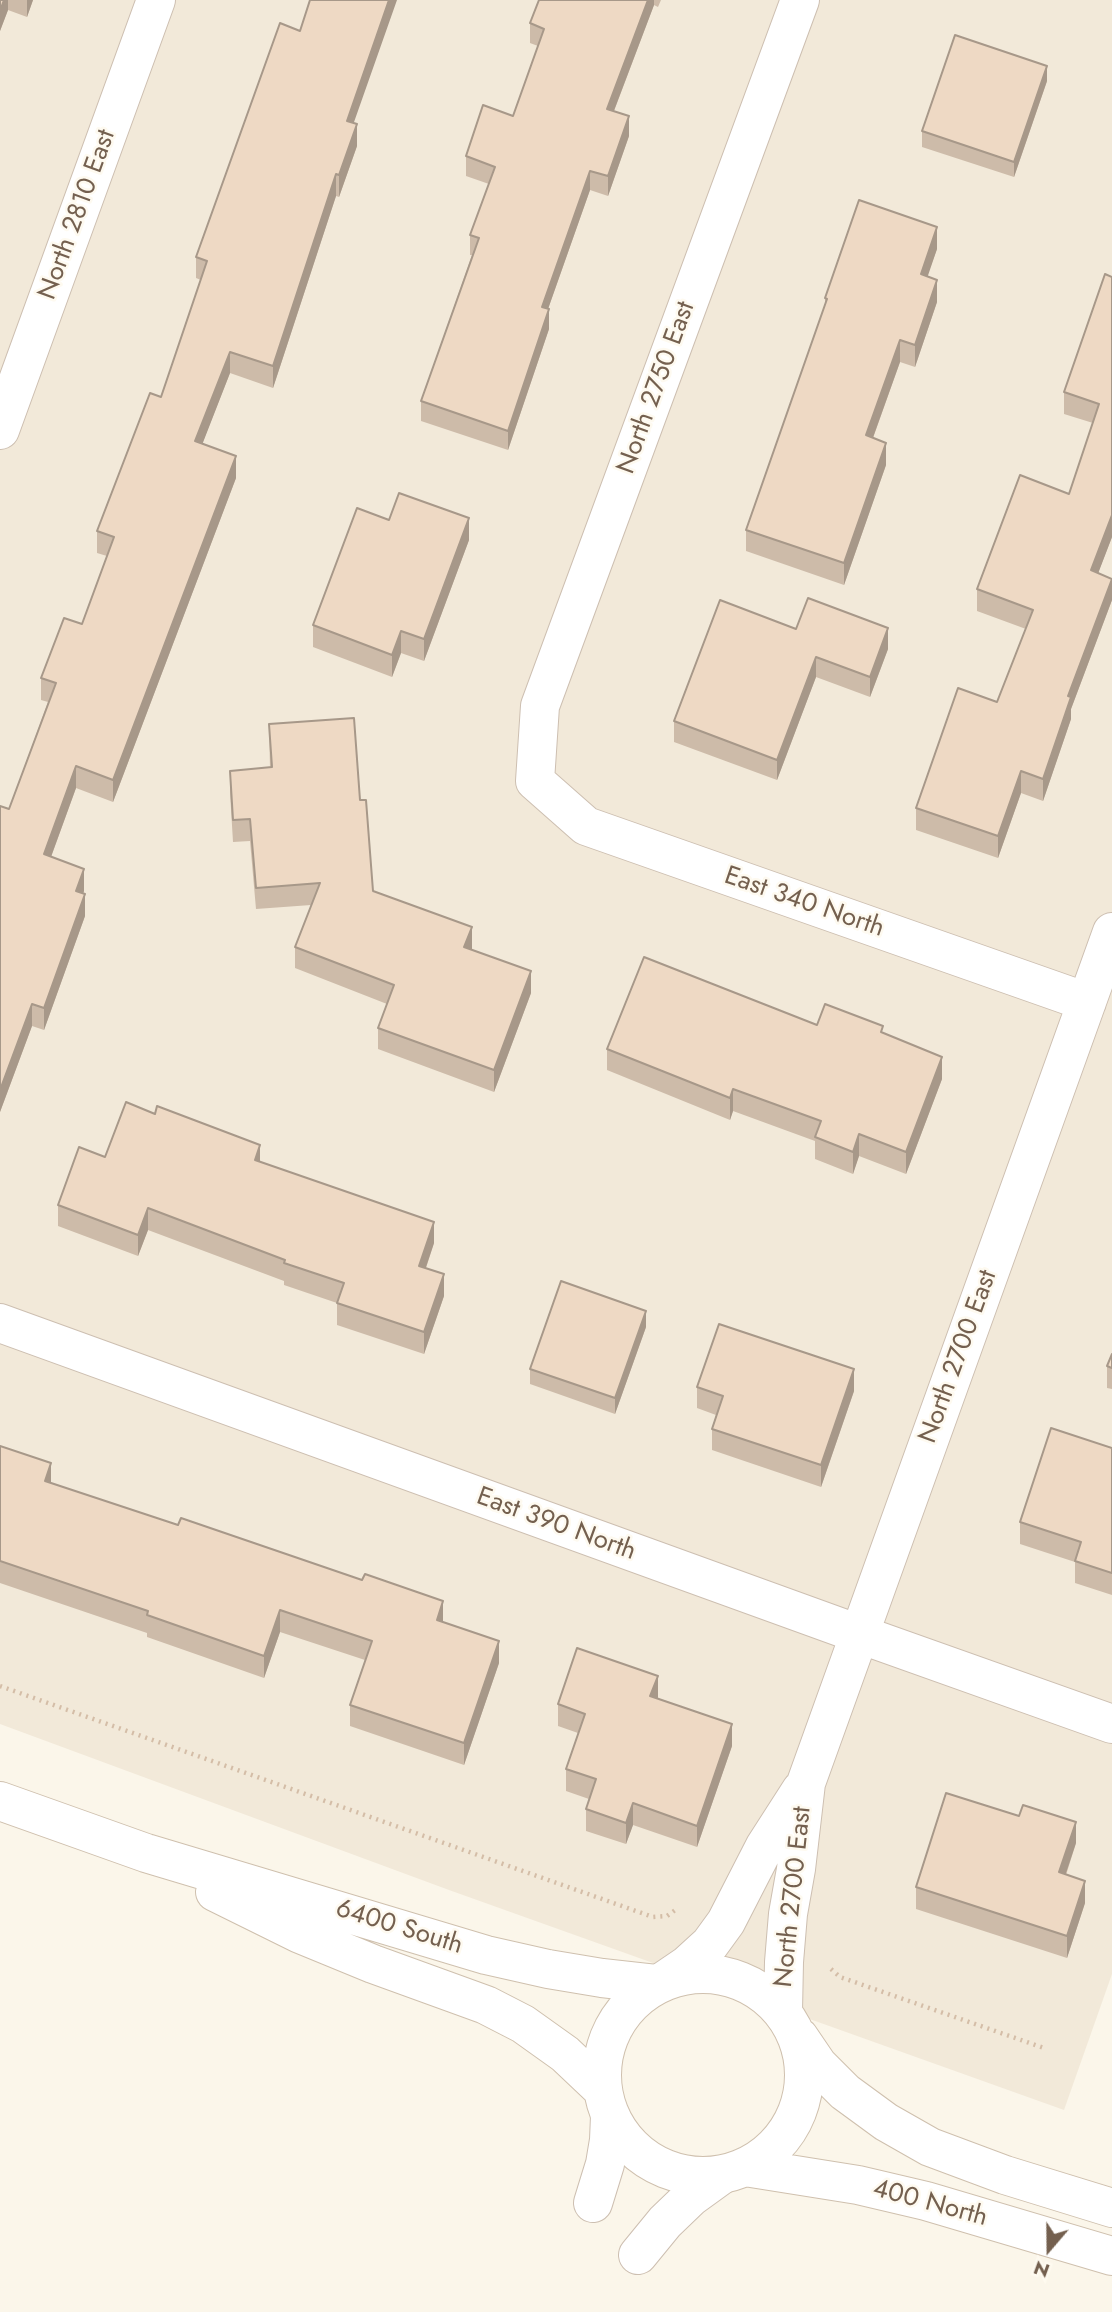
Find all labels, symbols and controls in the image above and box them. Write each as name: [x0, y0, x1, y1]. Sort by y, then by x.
street label: North 2810 East: [33, 126, 123, 304]
street label: North 2750 East: [611, 298, 703, 478]
street label: East 340 North: [720, 861, 888, 945]
street label: North 2700 East: [913, 1266, 1005, 1448]
street label: East 390 North: [472, 1482, 640, 1568]
street label: North 2700 East: [769, 1805, 819, 1989]
street label: 6400 South: [332, 1894, 466, 1962]
street label: 400 North: [869, 2174, 991, 2234]
north arrow: [1014, 2214, 1084, 2284]
text: N: [1030, 2254, 1053, 2284]

